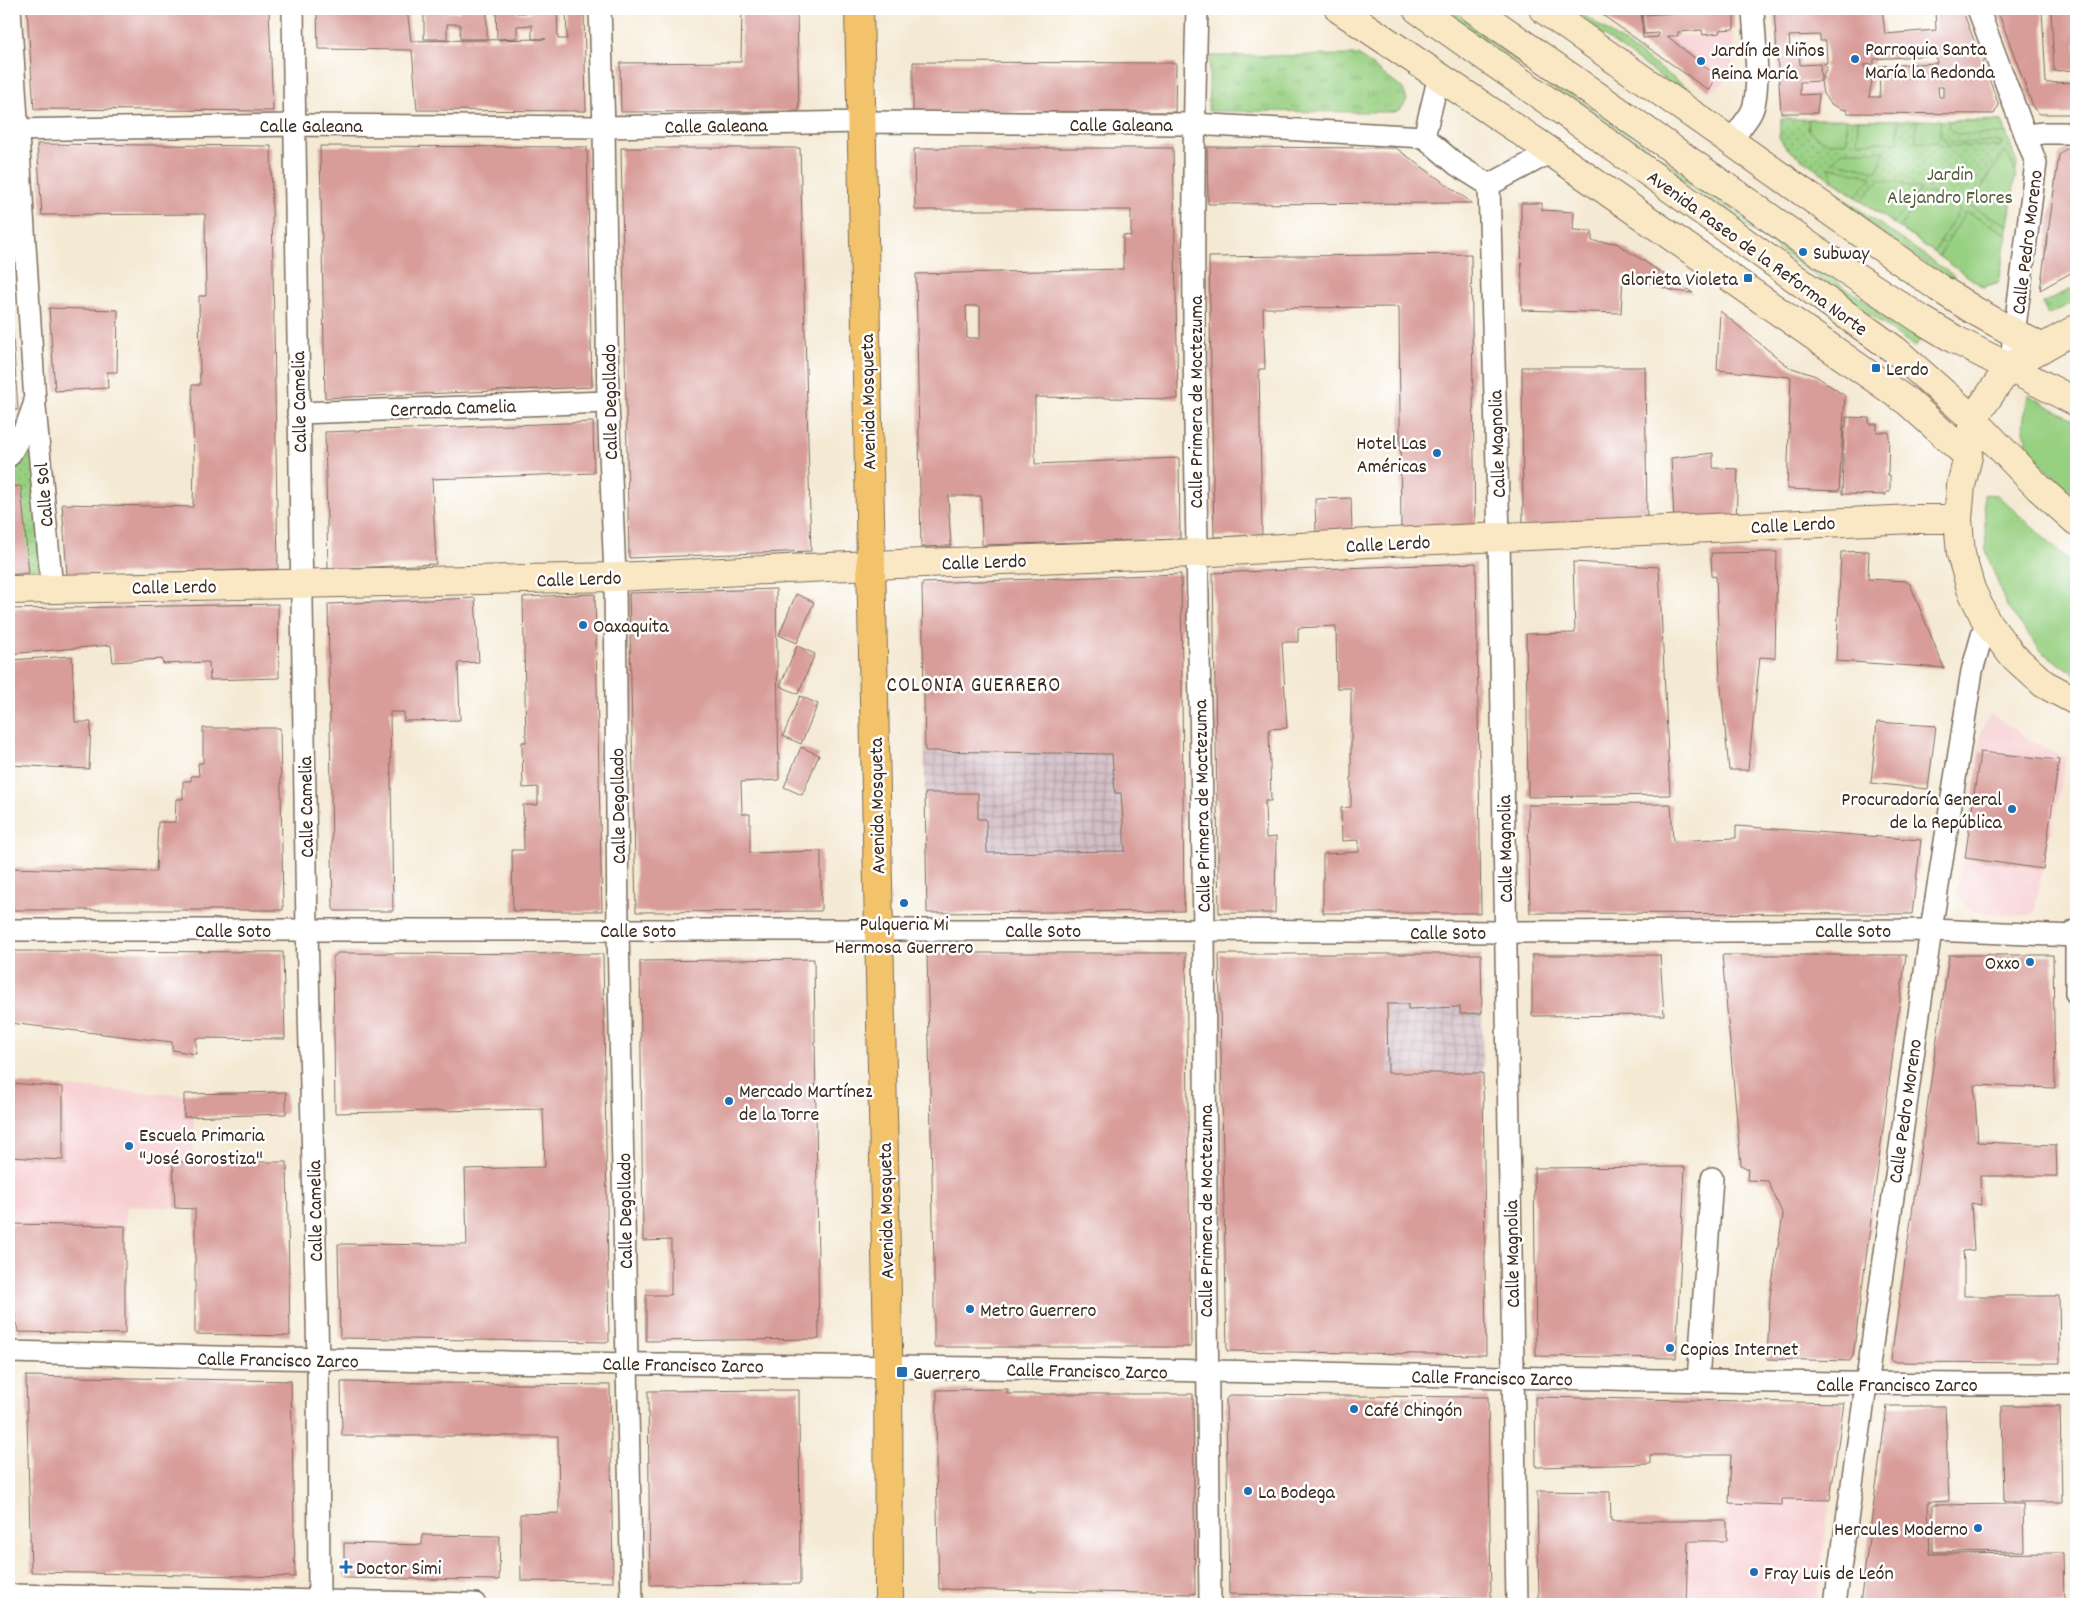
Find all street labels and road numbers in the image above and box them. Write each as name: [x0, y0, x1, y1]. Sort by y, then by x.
street label: Calle Galeana: [664, 113, 769, 143]
street label: Calle Galeana: [1069, 113, 1173, 141]
street label: Calle Galeana: [259, 114, 363, 142]
street label: Avenida Paseo de la Reforma Norte: [1640, 165, 1873, 344]
street label: Calle Pedro Moreno: [2006, 168, 2052, 316]
street label: Calle Primera de Moctezuma: [1184, 295, 1212, 509]
street label: Avenida Mosqueta: [855, 333, 885, 470]
street label: Calle Degollado: [597, 344, 627, 460]
street label: Calle Camelia: [286, 350, 316, 453]
street label: Calle Magnolia: [1483, 389, 1515, 498]
street label: Cerrada Camelia: [390, 394, 517, 426]
street label: Calle Sol: [29, 461, 63, 528]
street label: Calle Lerdo: [1750, 511, 1836, 543]
street label: Calle Lerdo: [1345, 530, 1431, 562]
street label: Calle Lerdo: [941, 549, 1027, 579]
street label: Calle Lerdo: [536, 566, 622, 596]
street label: Calle Lerdo: [131, 574, 217, 604]
street label: Calle Primera de Moctezuma: [1188, 699, 1220, 913]
street label: Avenida Mosqueta: [864, 737, 894, 874]
street label: Calle Degollado: [605, 748, 635, 864]
street label: Calle Camelia: [293, 755, 323, 858]
street label: Calle Magnolia: [1492, 794, 1522, 903]
street label: Calle Soto: [195, 919, 271, 947]
street label: Calle Soto: [600, 919, 676, 947]
street label: Calle Soto: [1005, 919, 1081, 947]
street label: Calle Soto: [1815, 919, 1891, 947]
street label: Calle Soto: [1410, 921, 1486, 949]
street label: Calle Pedro Moreno: [1883, 1037, 1931, 1185]
street label: Calle Primera de Moctezuma: [1194, 1104, 1222, 1318]
street label: Avenida Mosqueta: [873, 1142, 903, 1279]
street label: Calle Degollado: [612, 1153, 642, 1269]
street label: Calle Camelia: [302, 1159, 332, 1262]
street label: Calle Magnolia: [1499, 1199, 1529, 1308]
street label: Calle Francisco Zarco: [197, 1347, 359, 1377]
street label: Calle Francisco Zarco: [602, 1352, 764, 1382]
street label: Calle Francisco Zarco: [1006, 1358, 1168, 1388]
street label: Calle Francisco Zarco: [1411, 1365, 1573, 1395]
street label: Calle Francisco Zarco: [1816, 1373, 1978, 1401]

